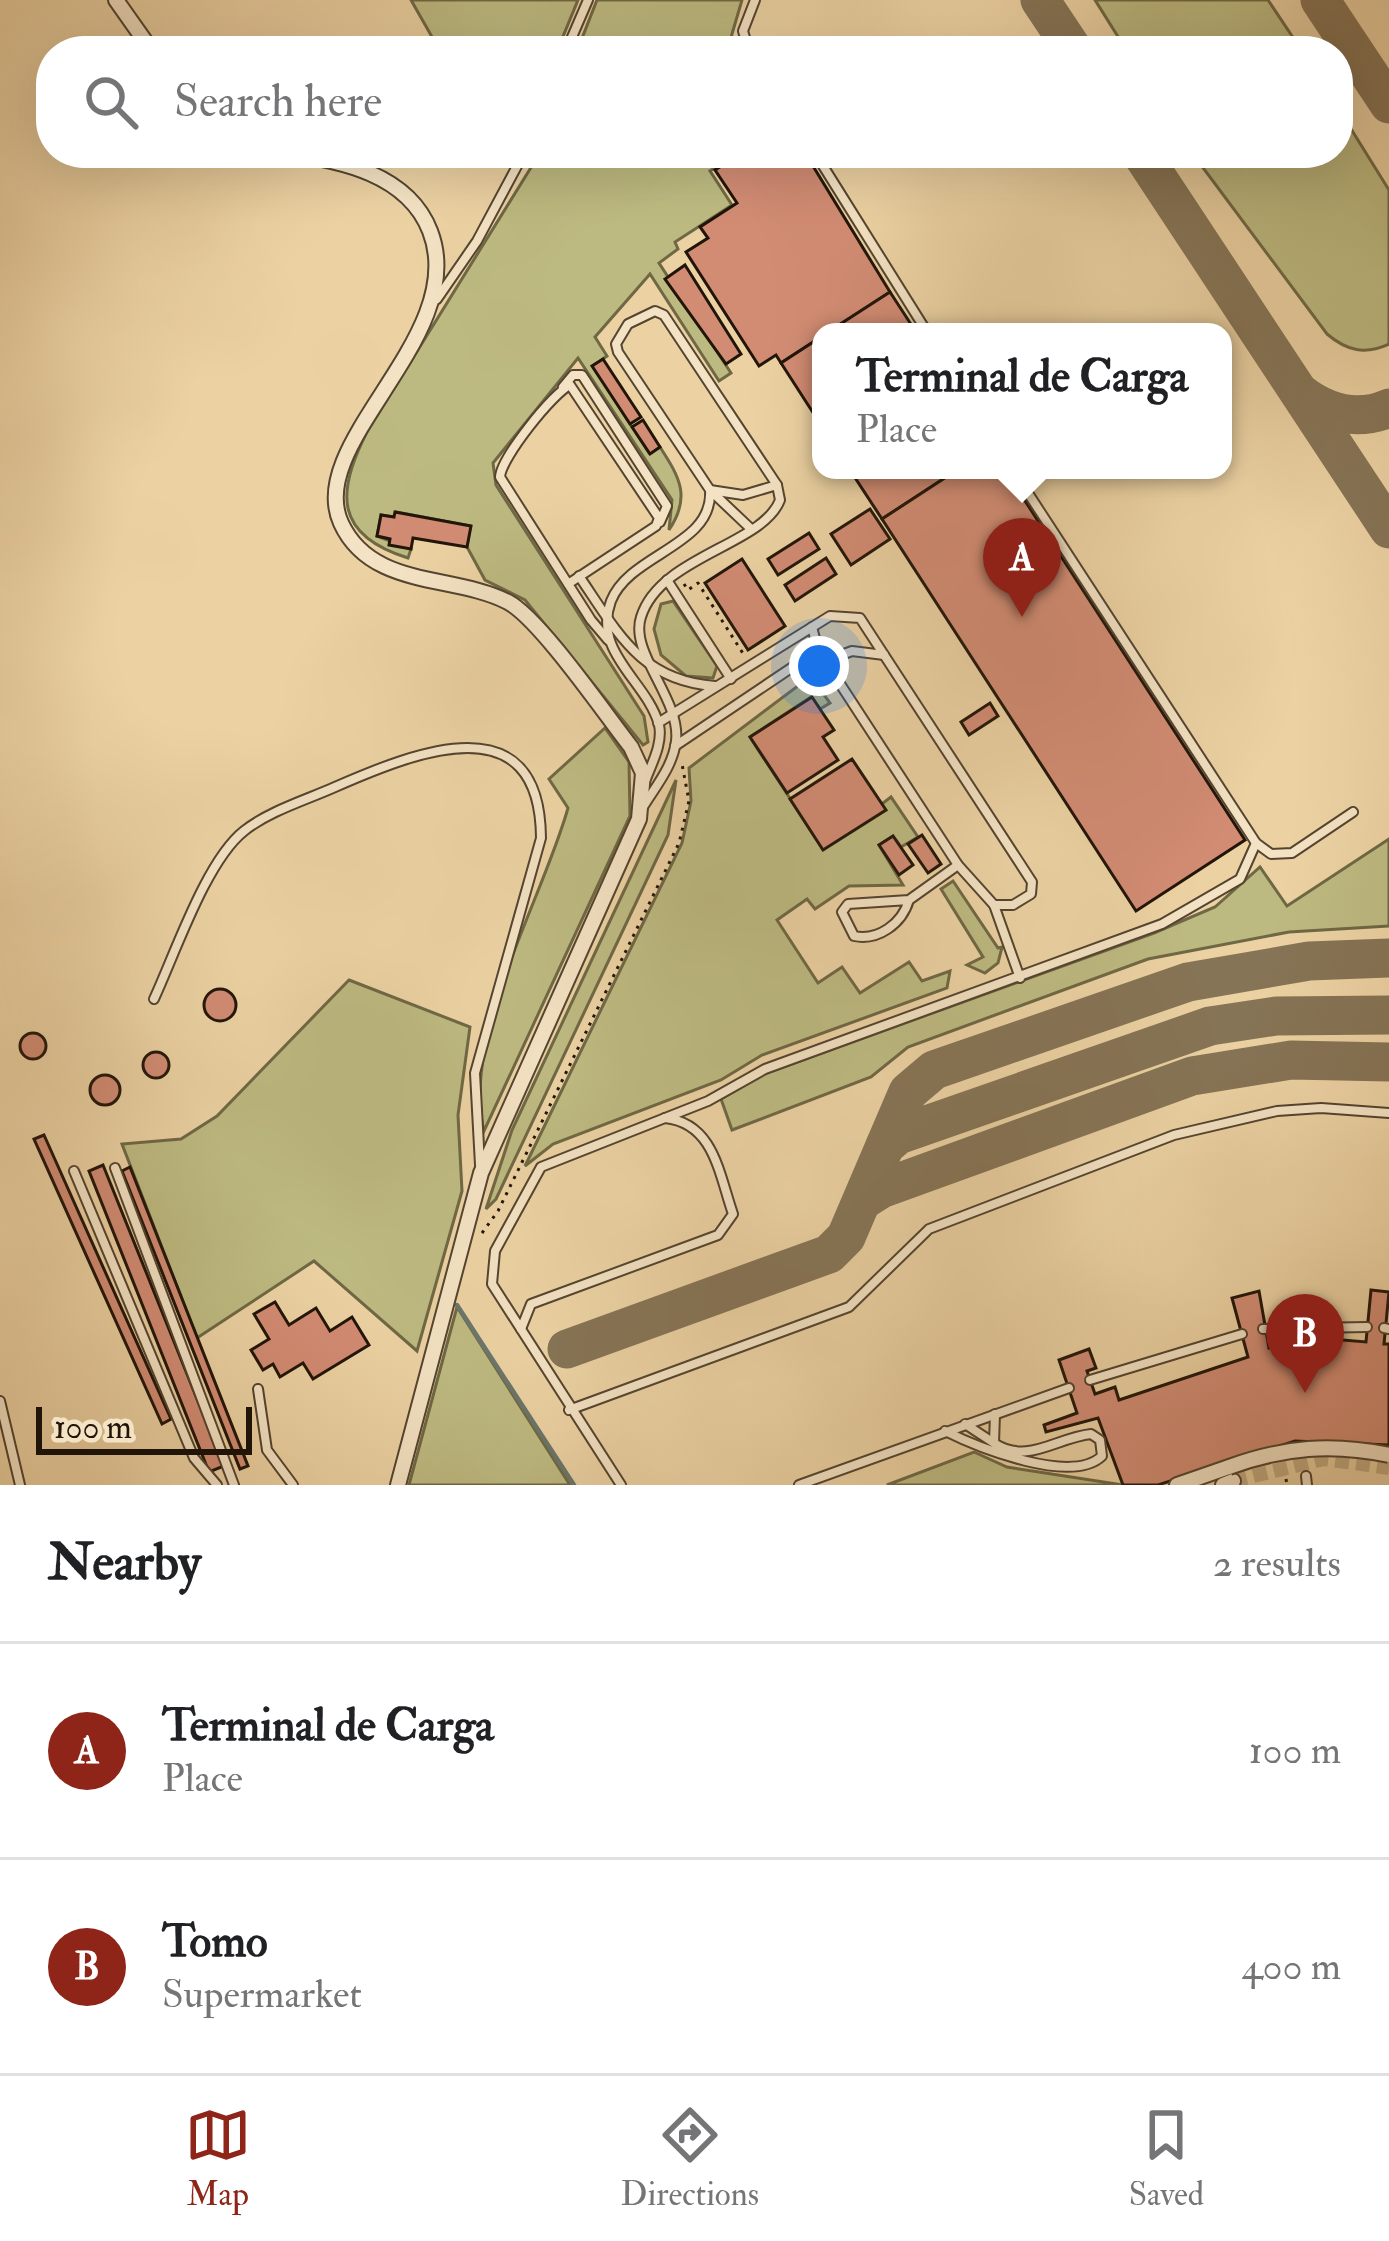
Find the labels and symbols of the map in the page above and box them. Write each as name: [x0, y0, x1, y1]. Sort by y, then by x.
pin: A: [983, 518, 1061, 617]
your location: [789, 636, 849, 696]
pin: B: [1266, 1294, 1344, 1393]
scale bar: [36, 1401, 252, 1454]

